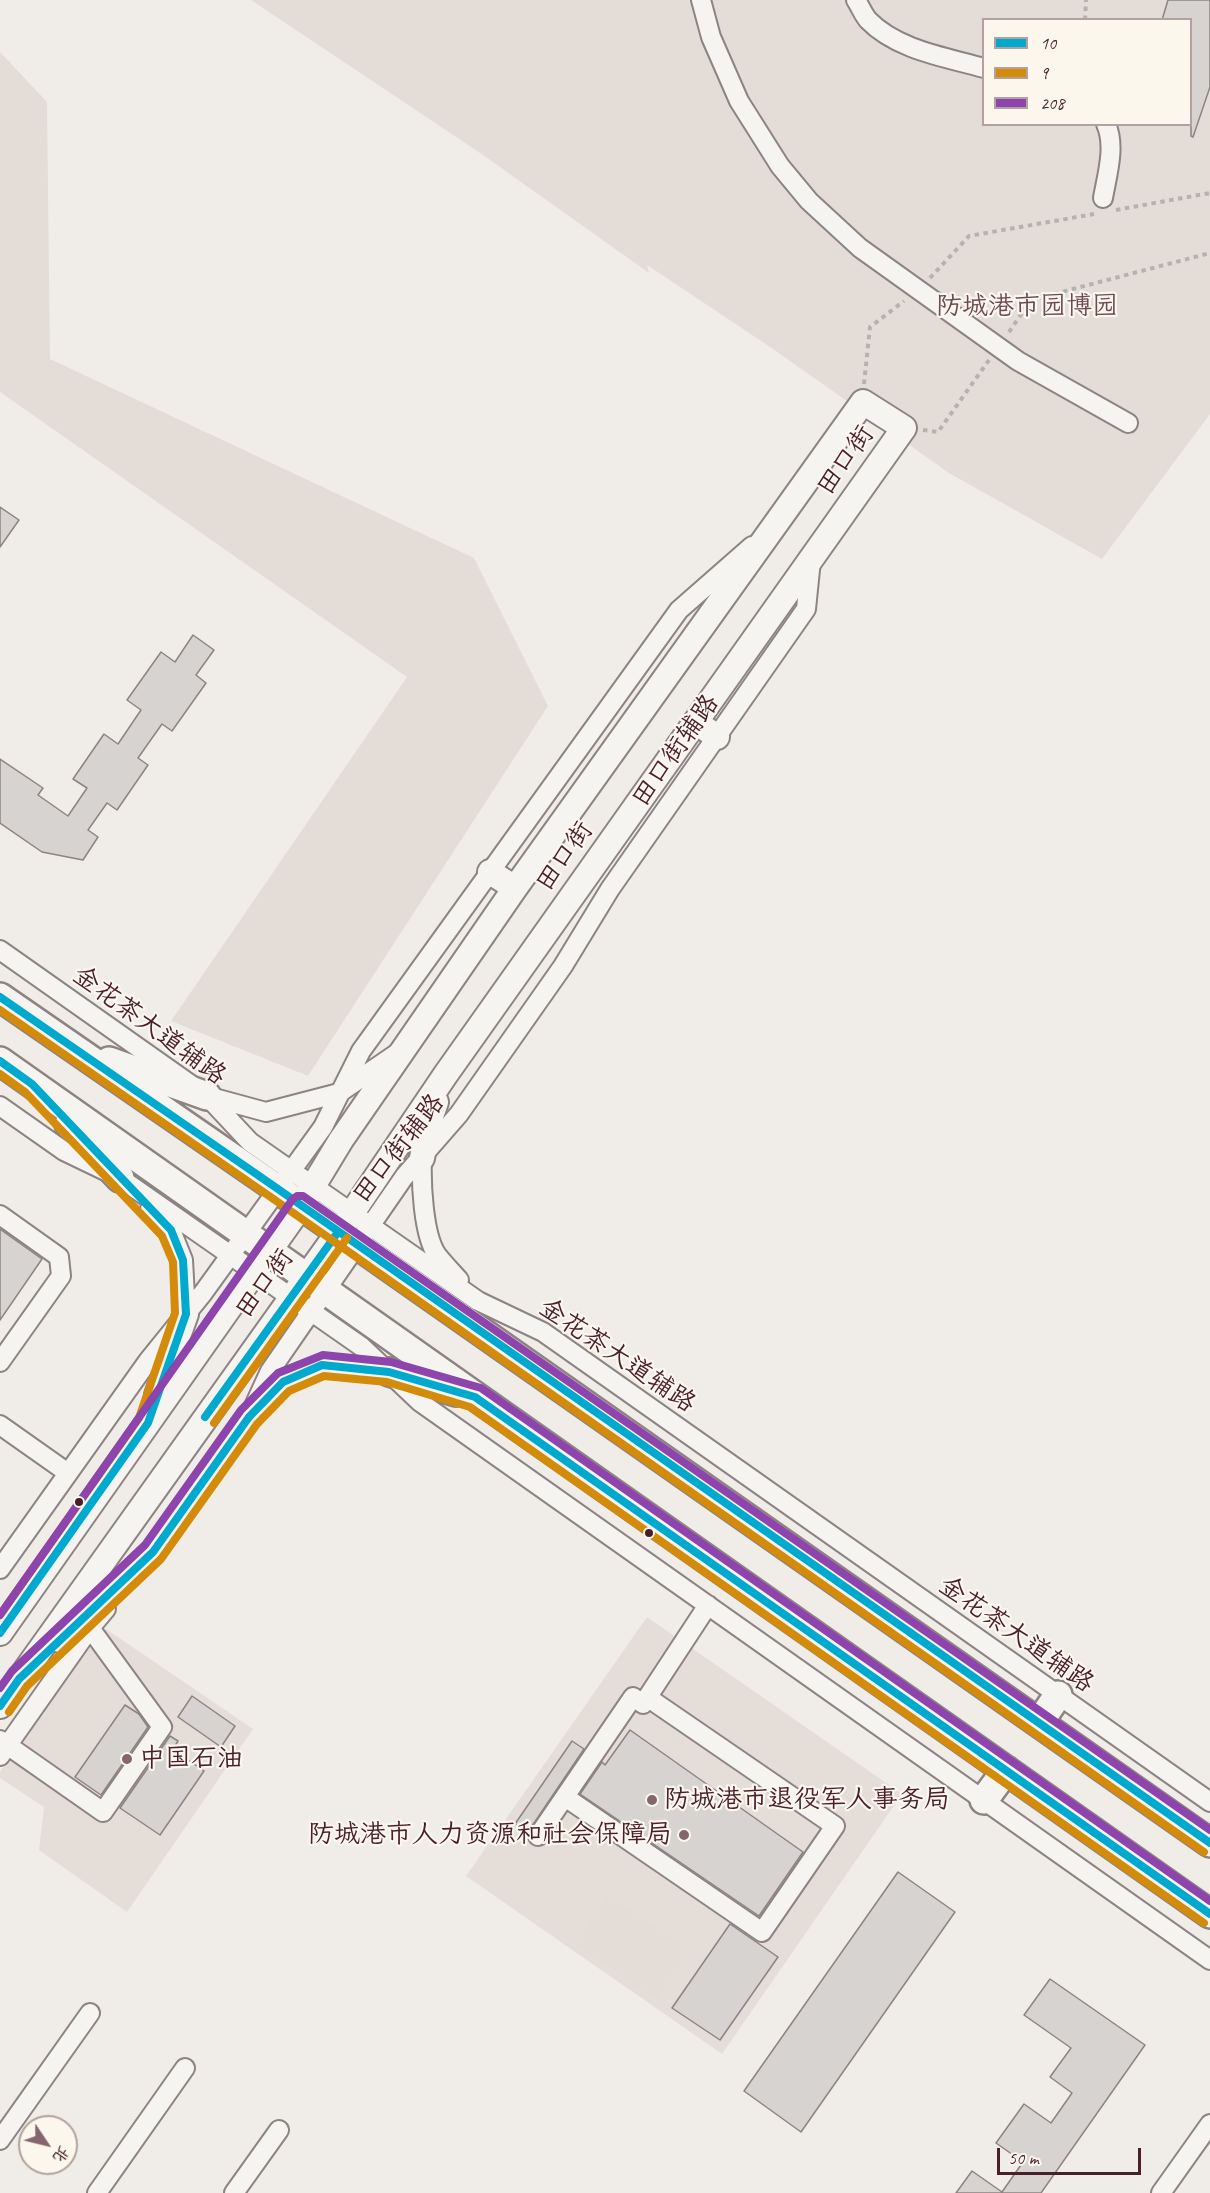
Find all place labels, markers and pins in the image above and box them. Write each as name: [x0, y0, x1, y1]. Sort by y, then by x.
unlabelled marker: [73, 1496, 85, 1508]
unlabelled marker: [643, 1527, 655, 1539]
place label: 中国石油: [139, 1743, 243, 1775]
marker: 中国石油: [120, 1752, 134, 1766]
place label: 防城港市退役军人事务局: [664, 1784, 950, 1816]
marker: 防城港市退役军人事务局: [645, 1793, 659, 1807]
place label: 防城港市人力资源和社会保障局: [308, 1819, 672, 1851]
marker: 防城港市人力资源和社会保障局: [677, 1828, 691, 1842]

